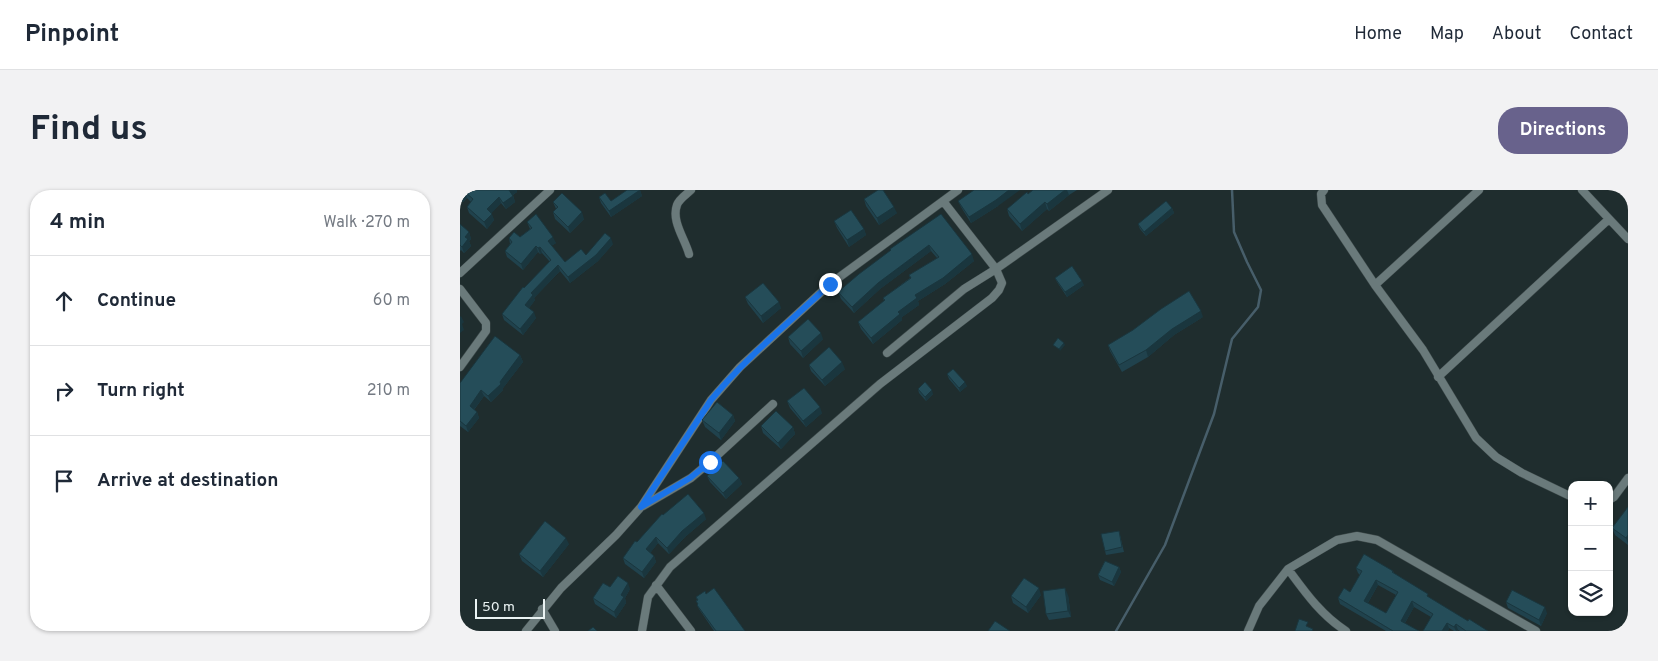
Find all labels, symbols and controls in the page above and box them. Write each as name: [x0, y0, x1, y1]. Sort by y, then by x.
text: Pinpoint: [25, 20, 119, 50]
text: Home: [1354, 23, 1402, 46]
text: Map: [1430, 23, 1464, 46]
text: About: [1492, 23, 1541, 46]
text: Contact: [1569, 23, 1633, 46]
button: Directions: [1498, 107, 1628, 154]
text: Find us: [30, 108, 148, 152]
text: 4 min: [50, 209, 106, 236]
text: Walk · 270 m: [323, 213, 410, 233]
route end: [819, 273, 842, 296]
icon: ahead: [50, 287, 78, 315]
text: Continue: [97, 289, 176, 313]
text: 60 m: [373, 291, 410, 311]
icon: right: [50, 377, 78, 405]
text: Turn right: [97, 379, 185, 403]
text: 210 m: [367, 381, 410, 401]
route start: [699, 451, 722, 474]
icon: arrive: [50, 467, 78, 495]
text: Arrive at destination: [97, 469, 278, 493]
map controls: [1568, 481, 1613, 616]
button: +: [1568, 481, 1613, 526]
button: −: [1568, 526, 1613, 571]
button: layers: [1568, 571, 1613, 616]
scale bar: [475, 596, 545, 619]
text: 50 m: [482, 599, 515, 616]

